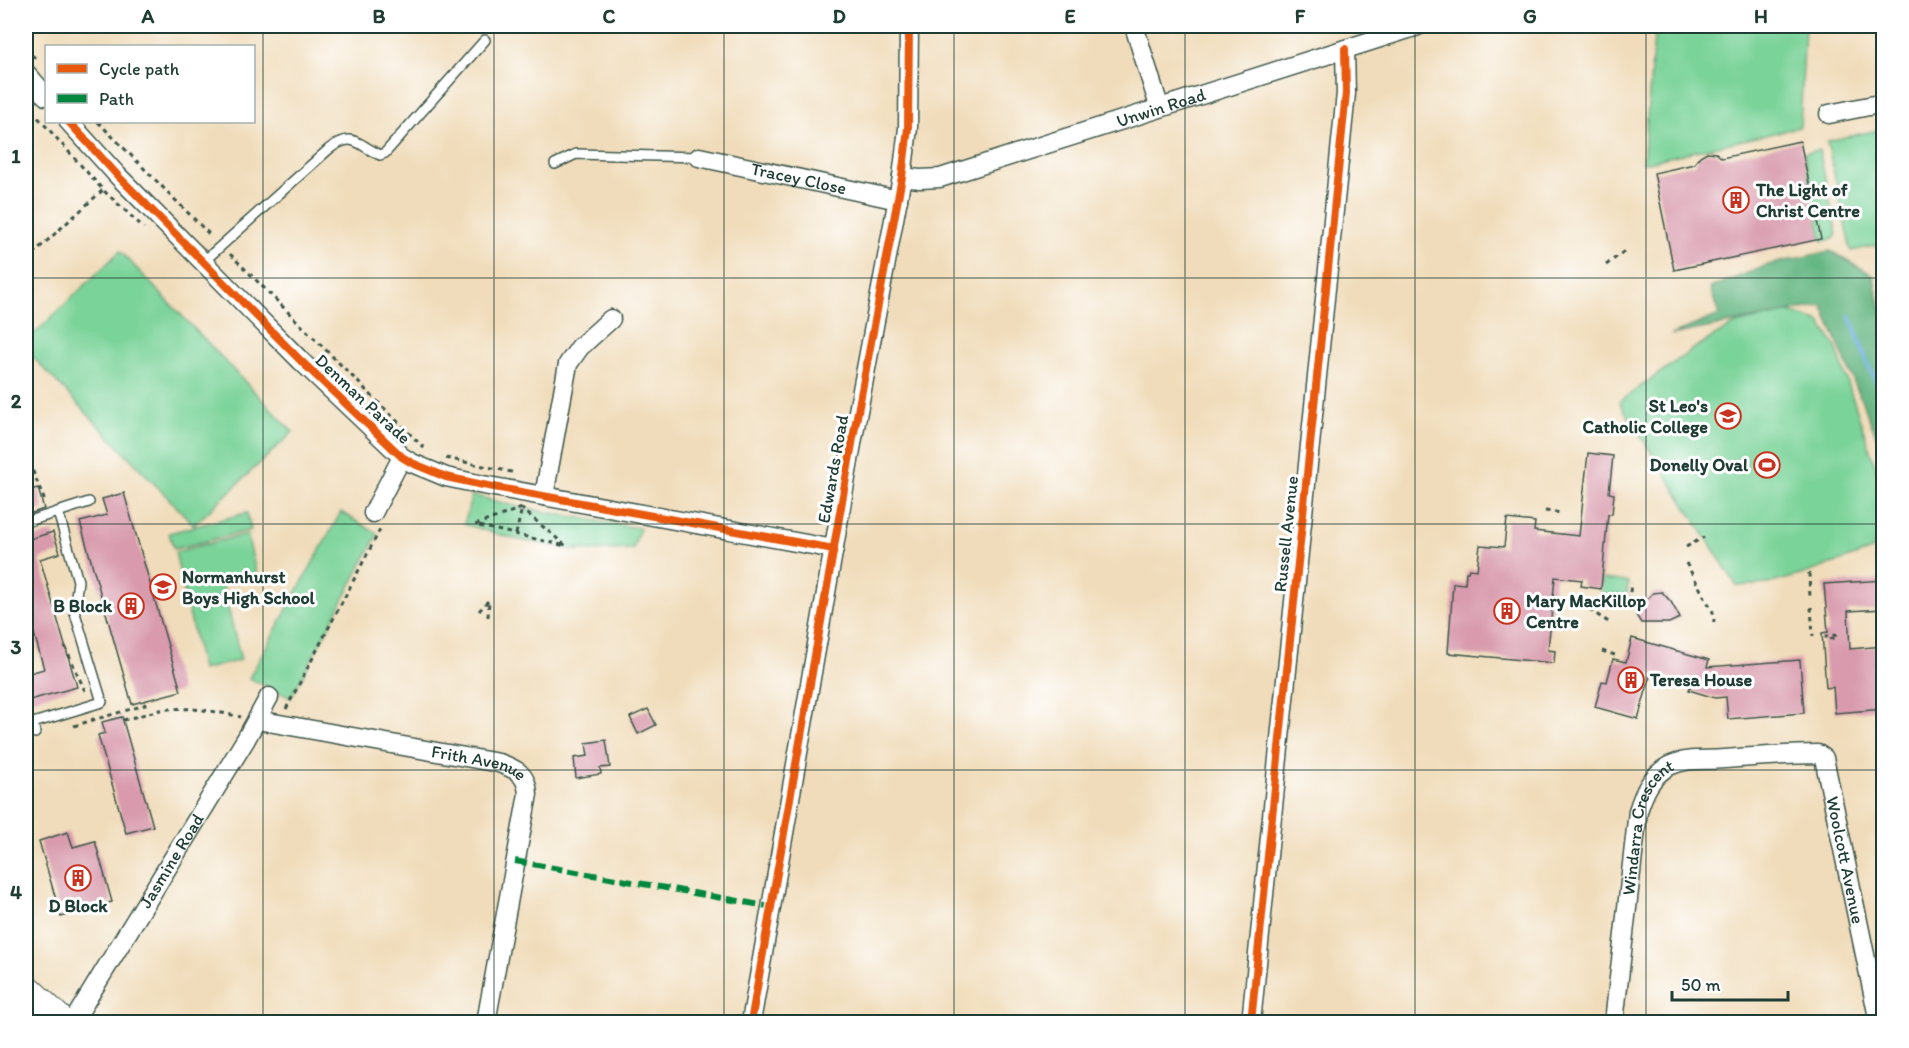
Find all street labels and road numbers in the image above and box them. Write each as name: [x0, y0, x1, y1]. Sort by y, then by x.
street label: Unwin Road: [1114, 83, 1208, 132]
street label: Tracey Close: [749, 158, 849, 200]
street label: Denman Parade: [311, 349, 415, 449]
street label: Edwards Road: [813, 413, 853, 525]
street label: Russell Avenue: [1269, 475, 1303, 593]
street label: Frith Avenue: [430, 740, 532, 785]
street label: Windarra Crescent: [1617, 754, 1678, 896]
street label: Woolcott Avenue: [1821, 794, 1869, 926]
street label: Jasmine Road: [134, 809, 209, 912]

